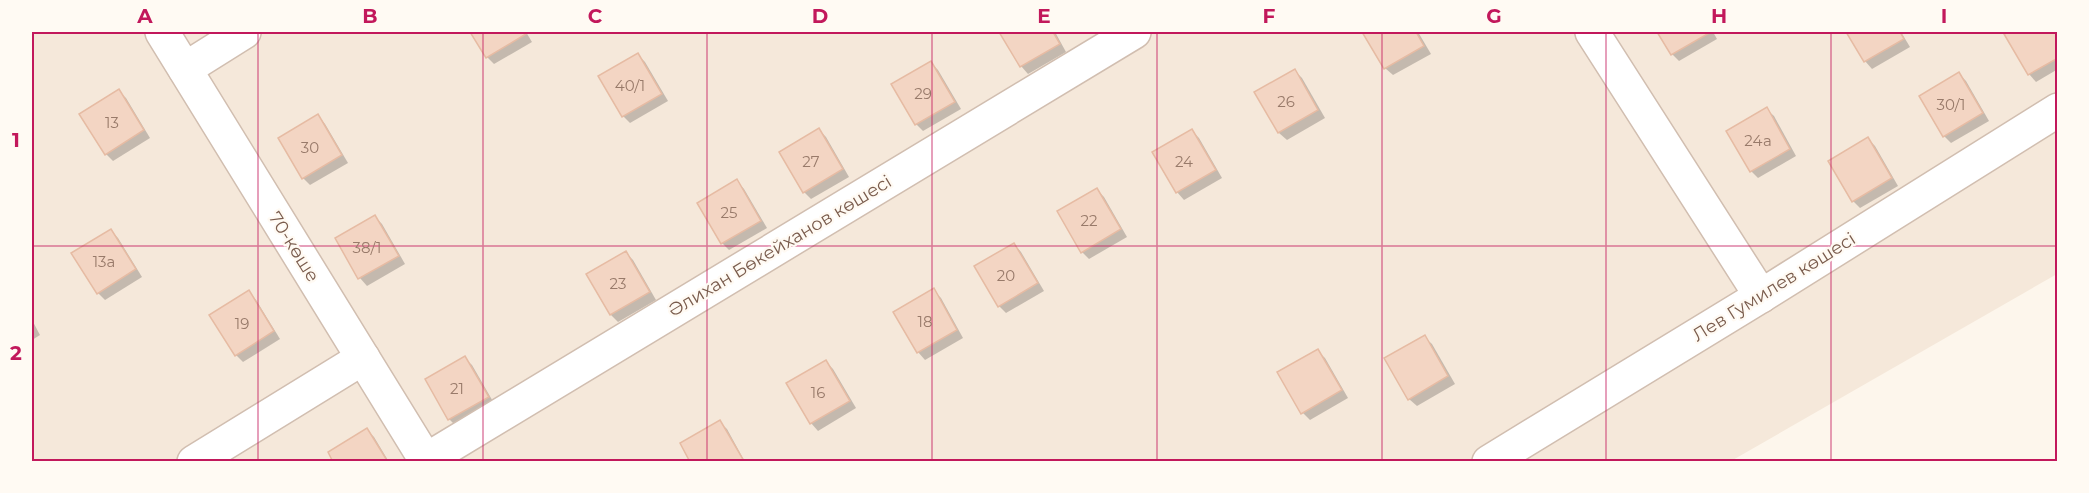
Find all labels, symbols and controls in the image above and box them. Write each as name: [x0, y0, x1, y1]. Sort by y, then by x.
text: A: [136, 4, 153, 28]
text: B: [362, 4, 378, 28]
text: C: [588, 4, 603, 28]
text: D: [812, 4, 828, 28]
text: E: [1037, 4, 1051, 28]
text: F: [1263, 4, 1276, 28]
text: G: [1486, 4, 1502, 28]
text: H: [1711, 4, 1727, 28]
text: I: [1941, 4, 1947, 28]
house number: 40/1: [615, 76, 645, 95]
house number: 29: [914, 84, 932, 103]
house number: 26: [1277, 92, 1295, 111]
house number: 30/1: [1937, 95, 1965, 114]
house number: 13: [105, 113, 119, 132]
text: 1: [12, 128, 20, 152]
house number: 24а: [1744, 131, 1772, 150]
house number: 30: [301, 138, 319, 157]
house number: 27: [802, 152, 820, 171]
house number: 24: [1175, 152, 1193, 171]
street label: Әлихан Бөкейханов көшесі: [664, 170, 896, 322]
house number: 25: [720, 203, 738, 222]
street label: 70-көше: [264, 208, 324, 286]
house number: 22: [1080, 211, 1098, 230]
street label: Лев Гумилев көшесі: [1688, 228, 1860, 346]
house number: 38/1: [353, 238, 381, 257]
house number: 13а: [93, 252, 115, 271]
house number: 20: [997, 266, 1015, 285]
house number: 23: [610, 274, 626, 293]
house number: 18: [918, 312, 933, 331]
house number: 19: [235, 314, 249, 333]
text: 2: [10, 341, 22, 365]
house number: 21: [450, 379, 464, 398]
house number: 16: [811, 383, 825, 402]

